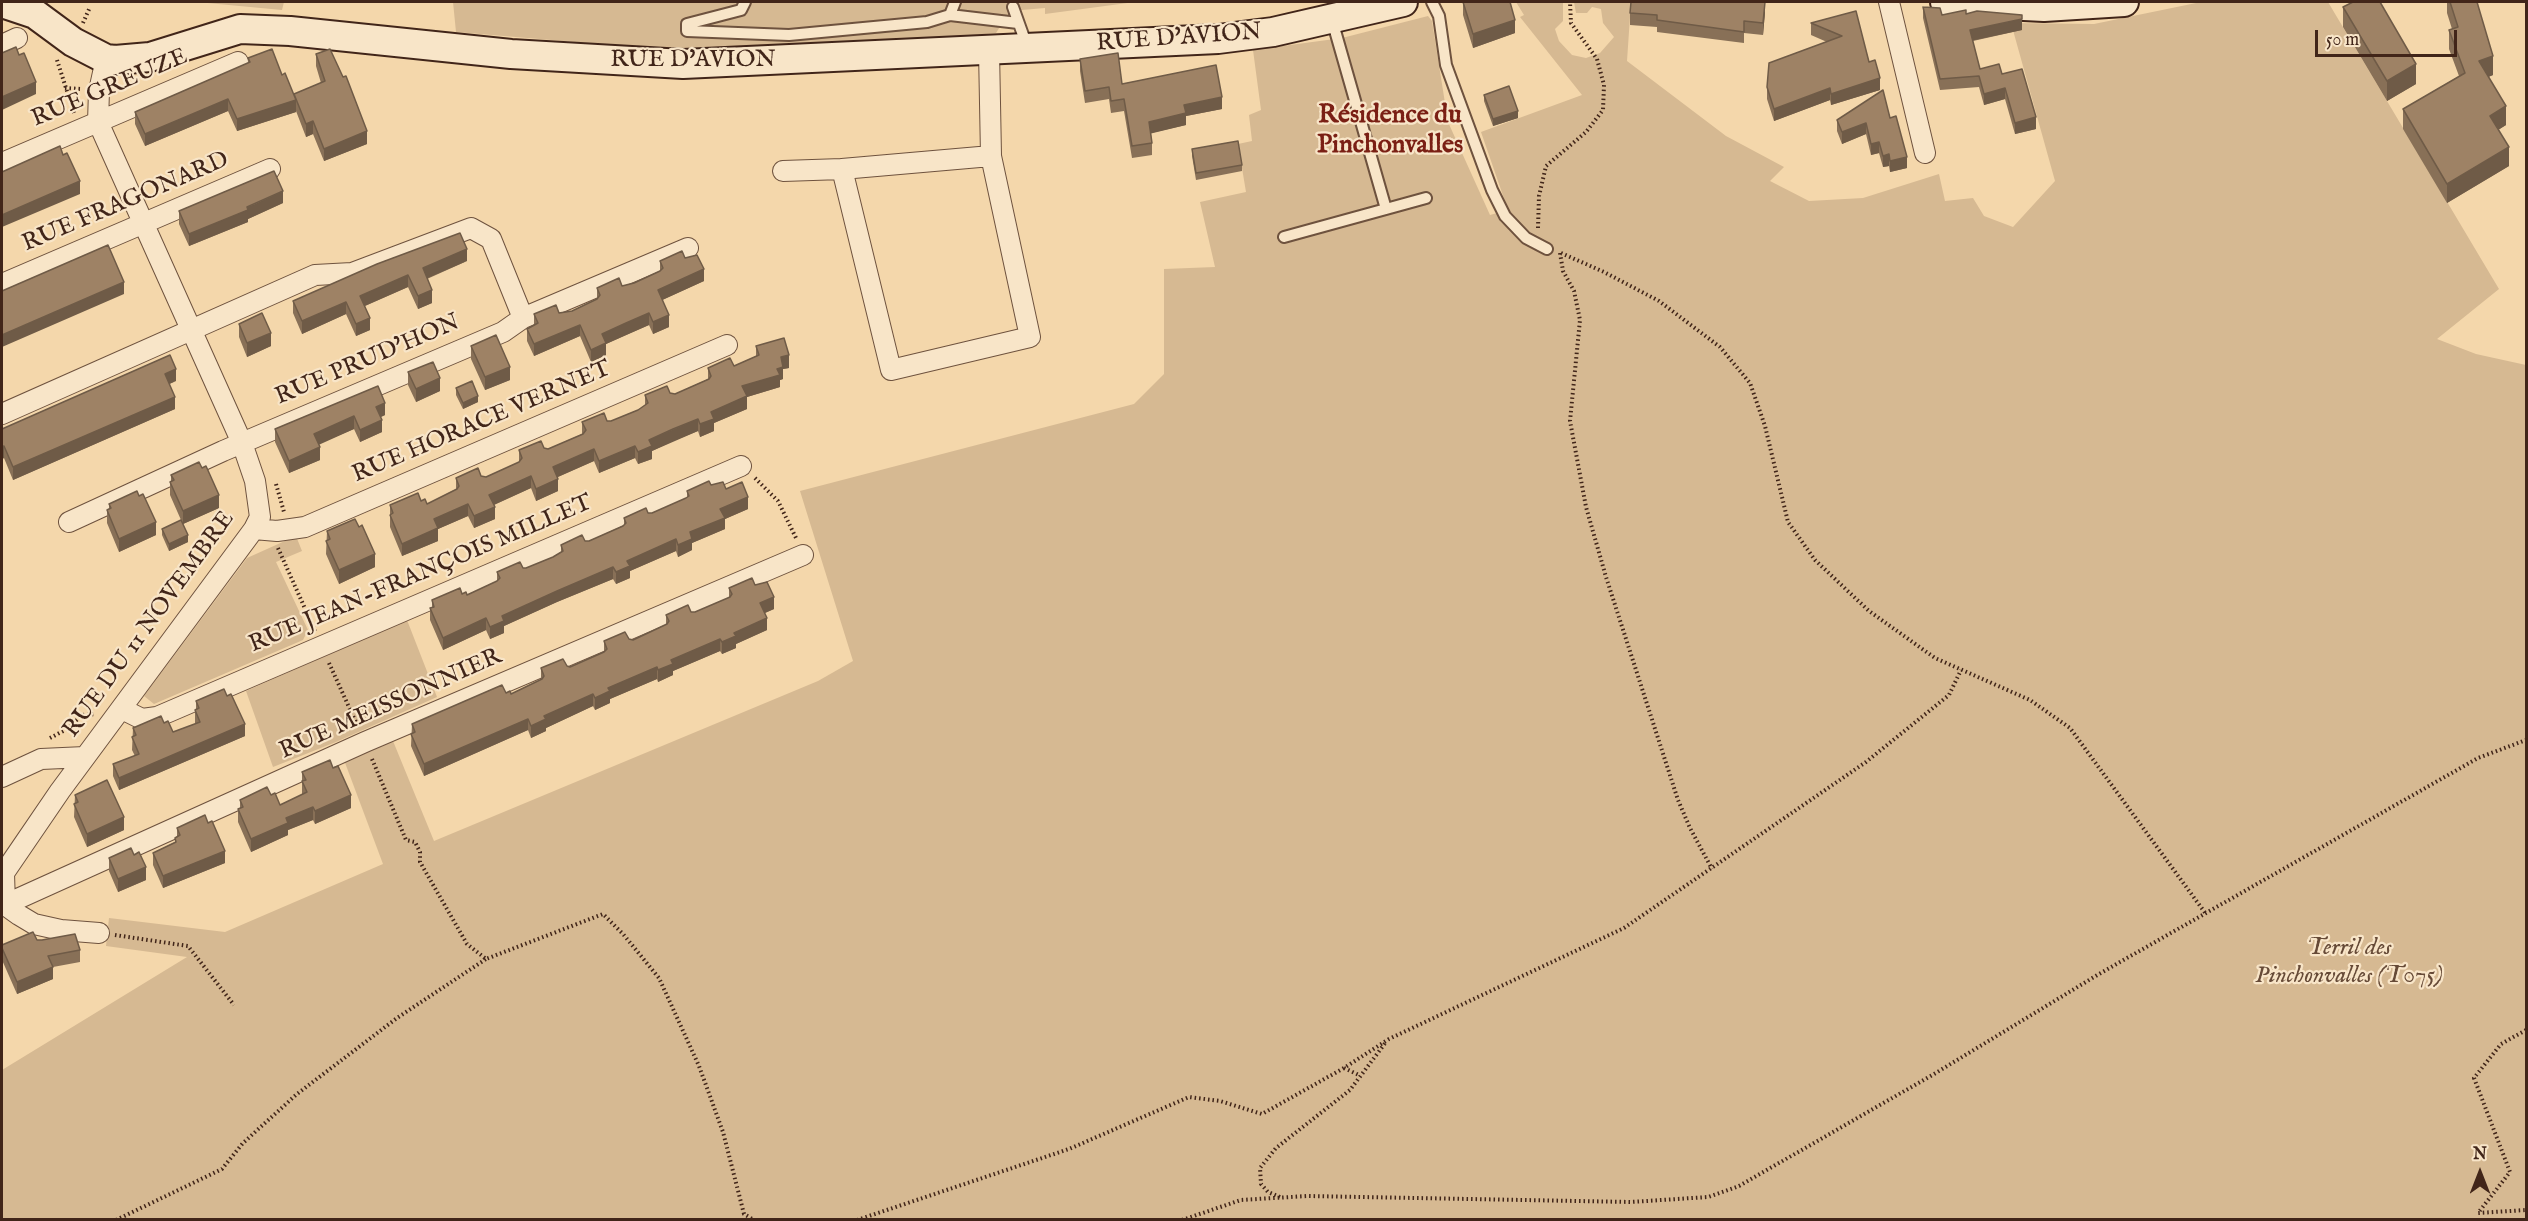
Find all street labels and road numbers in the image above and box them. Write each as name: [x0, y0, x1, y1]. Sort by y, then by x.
street label: RUE D'AVION: [1095, 19, 1263, 59]
street label: RUE GREUZE: [28, 43, 192, 135]
street label: RUE D'AVION: [610, 47, 776, 75]
street label: RUE FRAGONARD: [19, 147, 233, 259]
street label: RUE PRUD'HON: [271, 309, 465, 413]
street label: RUE HORACE VERNET: [348, 355, 616, 491]
street label: RUE JEAN-FRANÇOIS MILLET: [245, 489, 597, 661]
street label: RUE DU 11 NOVEMBRE: [58, 506, 242, 744]
street label: RUE MEISSONNIER: [276, 643, 506, 767]

